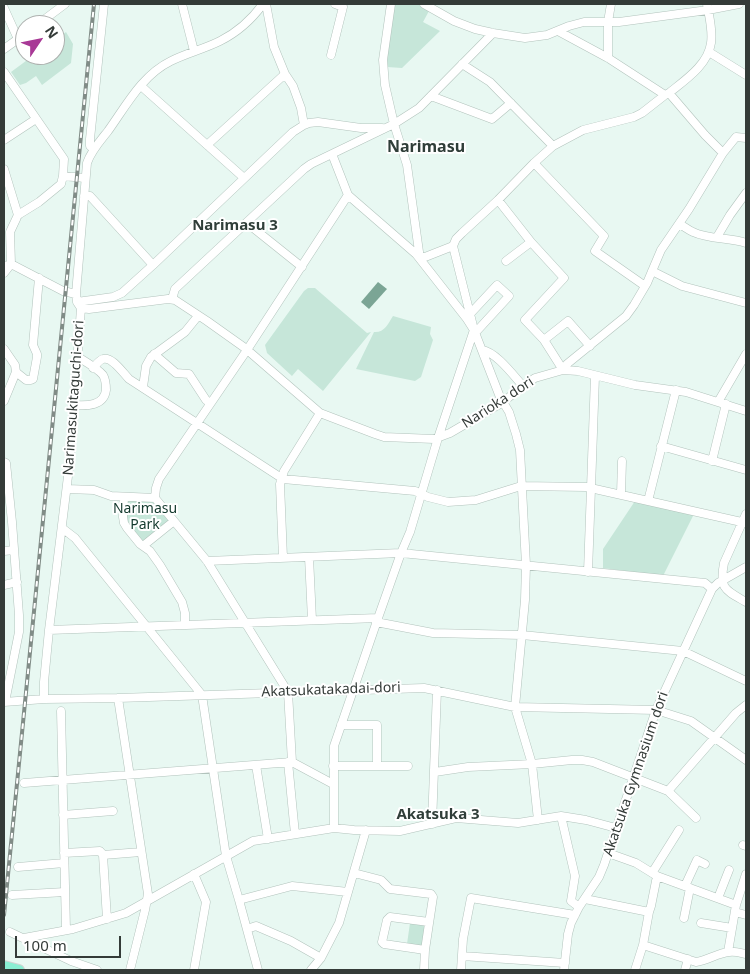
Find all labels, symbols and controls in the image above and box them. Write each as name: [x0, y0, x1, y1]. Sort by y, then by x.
north arrow: [15, 15, 65, 65]
text: N: [41, 22, 63, 42]
district label: Narimasu: [387, 137, 465, 157]
district label: Narimasu 3: [192, 217, 278, 235]
street label: Narimasukitaguchi-dori: [60, 320, 88, 476]
street label: Narioka dori: [459, 374, 537, 432]
park label: Narimasu Park: [113, 501, 177, 534]
street label: Akatsukatakadai-dori: [261, 679, 401, 701]
street label: Akatsuka Gymnasium dori: [600, 690, 672, 858]
district label: Akatsuka 3: [396, 806, 480, 824]
scale bar: [18, 926, 124, 958]
text: 100 m: [23, 935, 67, 955]

